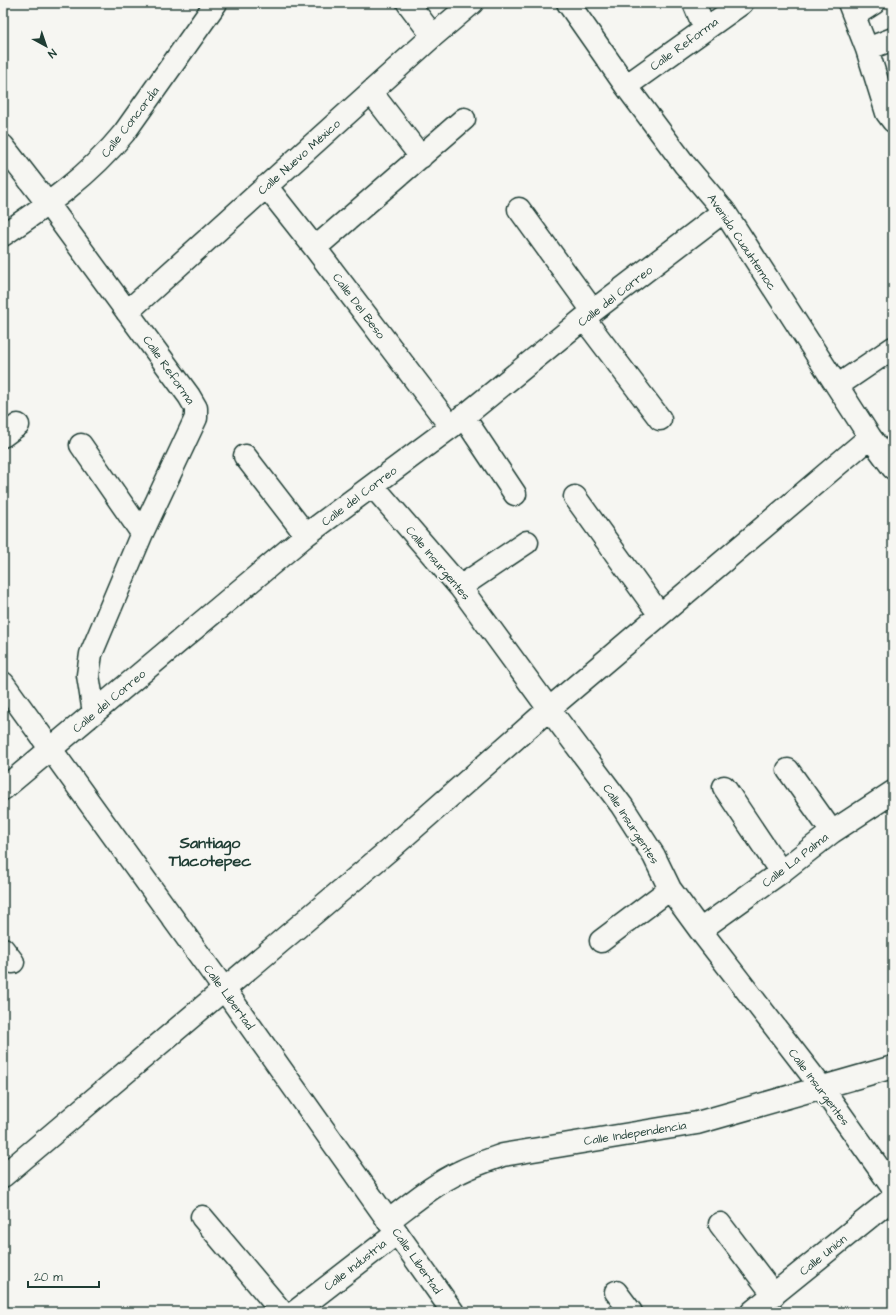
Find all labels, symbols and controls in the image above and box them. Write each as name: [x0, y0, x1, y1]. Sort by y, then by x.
street label: Calle Reforma: [647, 14, 722, 75]
north arrow: [26, 26, 66, 66]
text: N: [45, 45, 60, 61]
street label: Calle Concordia: [97, 83, 164, 161]
street label: Calle Nuevo México: [254, 115, 345, 199]
street label: Avenida Cuauhtemoc: [703, 191, 780, 294]
street label: Calle del Correo: [574, 262, 656, 331]
street label: Calle Del Beso: [328, 270, 389, 343]
street label: Calle Reforma: [138, 332, 199, 408]
street label: Calle del Correo: [318, 462, 401, 530]
street label: Calle Insurgentes: [401, 523, 474, 605]
street label: Calle del Correo: [69, 666, 150, 737]
street label: Calle Insurgentes: [597, 781, 663, 868]
street label: Calle La Palma: [759, 829, 832, 892]
district label: Santiago Tlacotepec: [168, 832, 252, 872]
street label: Calle Libertad: [199, 961, 258, 1033]
street label: Calle Insurgentes: [783, 1045, 853, 1130]
street label: Calle Independencia: [583, 1117, 688, 1150]
street label: Calle Libertad: [388, 1225, 446, 1298]
street label: Calle Unión: [796, 1231, 851, 1280]
street label: Calle Industria: [320, 1236, 390, 1295]
scale bar: [28, 1263, 99, 1289]
text: 20 m: [34, 1269, 63, 1286]

